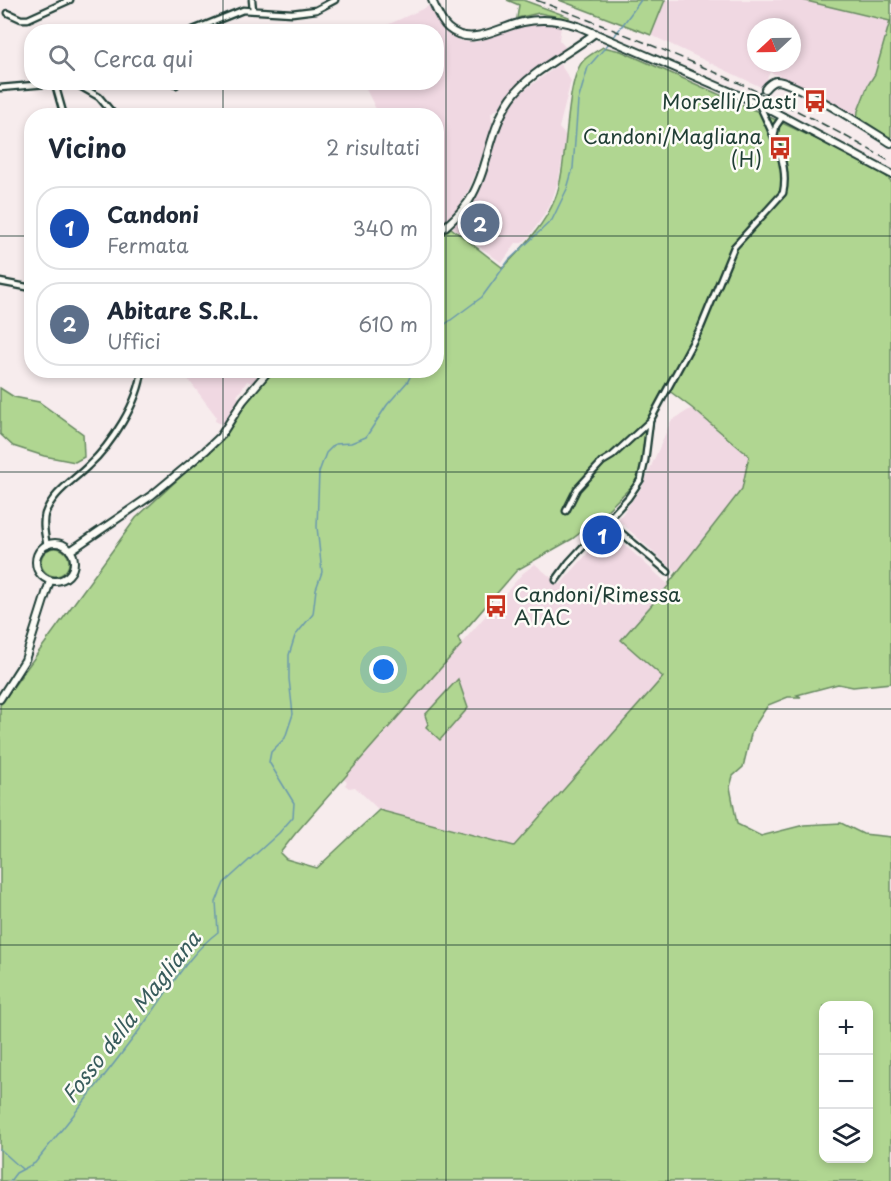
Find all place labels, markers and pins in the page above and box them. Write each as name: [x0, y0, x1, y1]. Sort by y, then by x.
place label: Morselli/Dasti: [662, 86, 797, 116]
bus stop icon: Morselli/Dasti: [802, 88, 828, 114]
place label: Candoni/Magliana (H): [583, 121, 762, 174]
bus stop icon: Candoni/Magliana (H): [767, 135, 793, 161]
pin: 2: [460, 200, 500, 246]
pin: 1: [582, 512, 622, 558]
place label: Candoni/Rimessa ATAC: [514, 579, 681, 632]
bus stop icon: Candoni/Rimessa ATAC: [483, 593, 509, 619]

